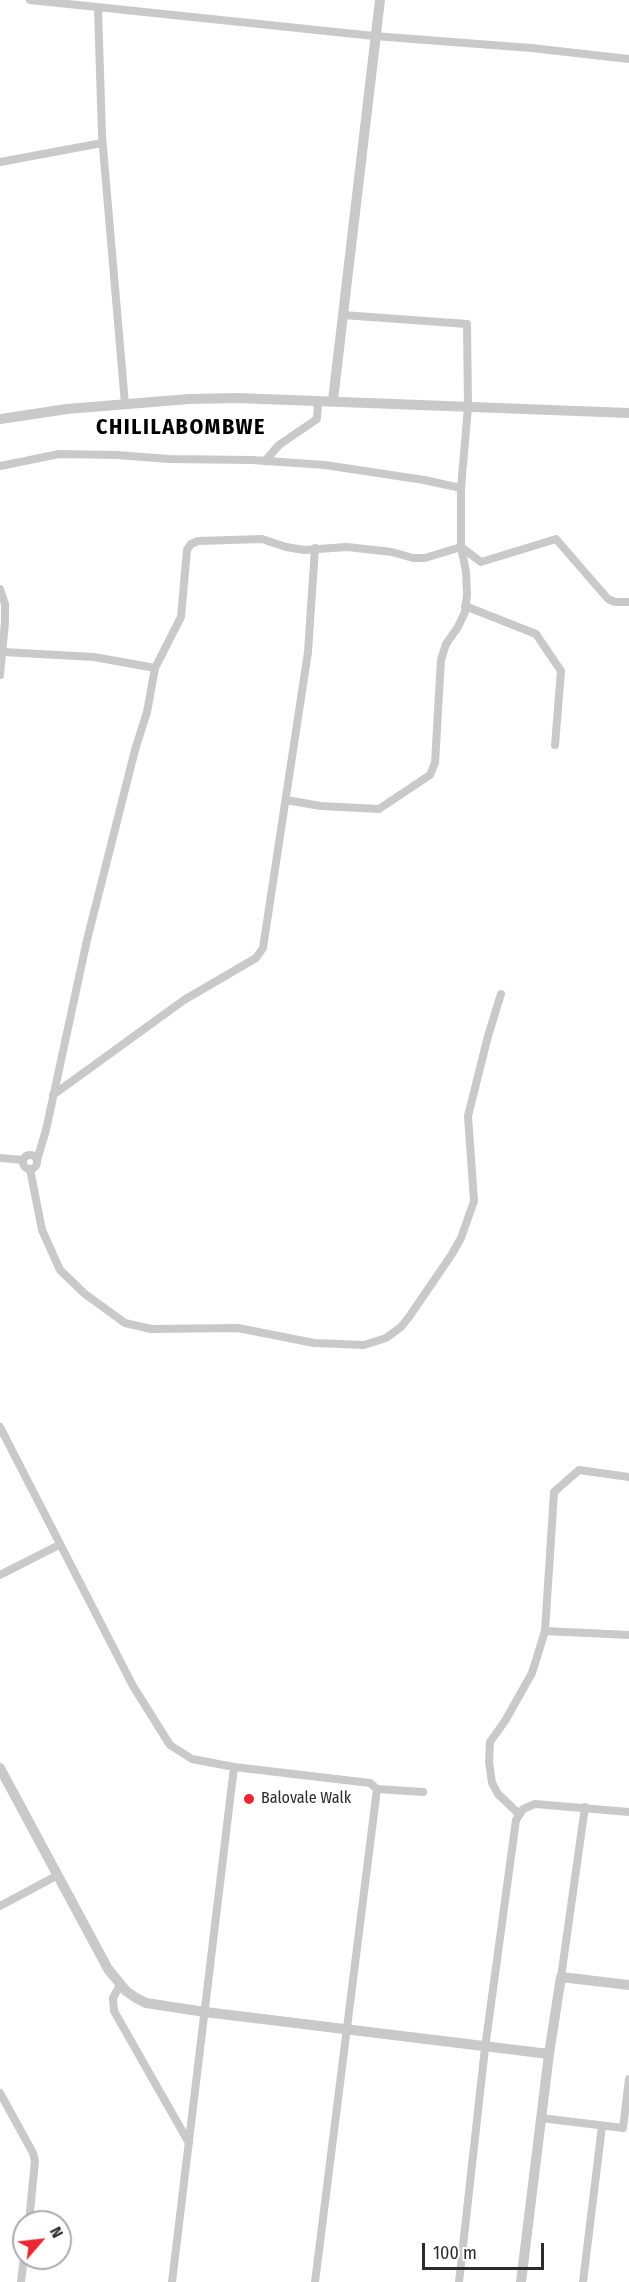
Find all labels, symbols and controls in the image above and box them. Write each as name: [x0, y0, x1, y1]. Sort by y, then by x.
district label: CHILILABOMBWE: [96, 415, 266, 441]
place label: Balovale Walk: [261, 1789, 351, 1809]
marker: Balovale Walk: [242, 1792, 256, 1806]
north arrow: [12, 2210, 72, 2270]
text: N: [46, 2224, 67, 2241]
scale bar: [425, 2231, 546, 2269]
text: 100 m: [433, 2242, 477, 2264]

